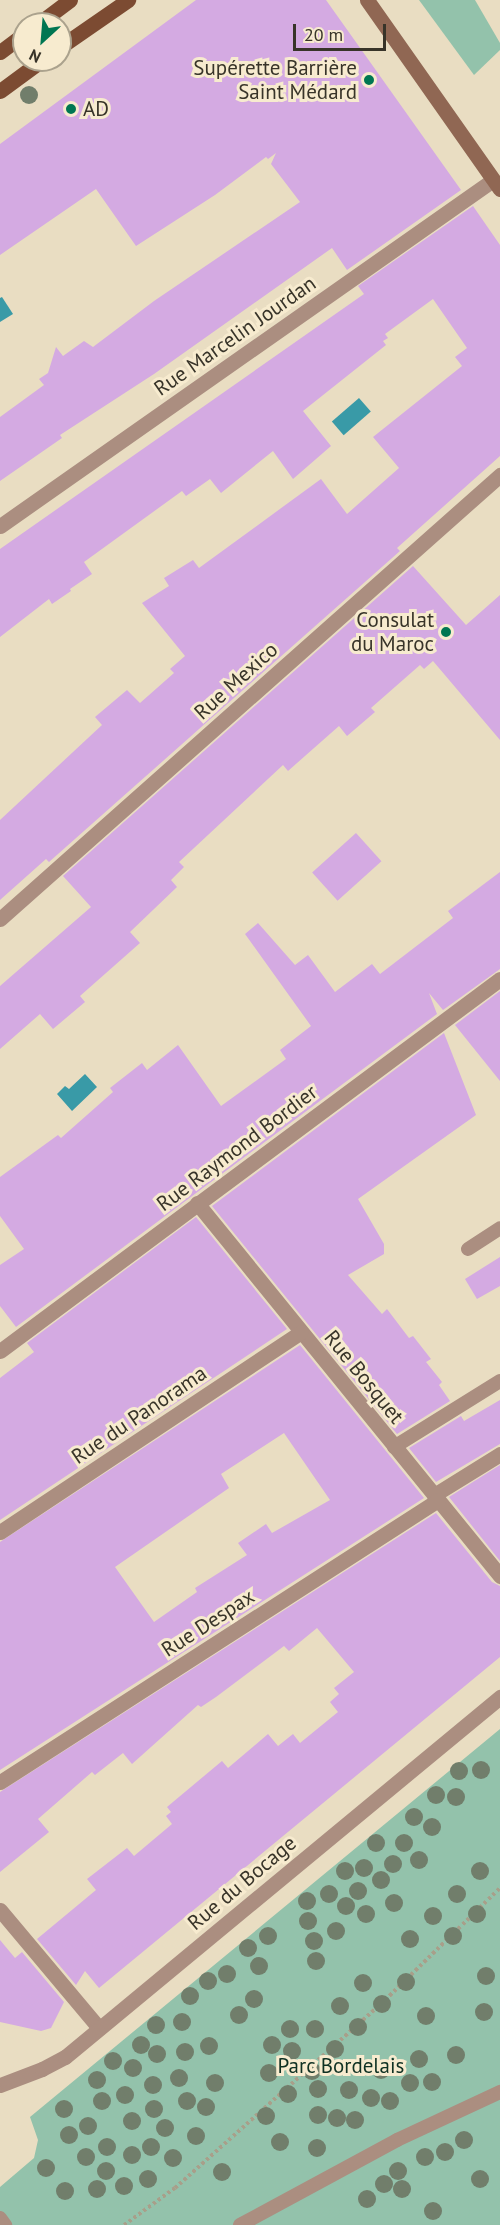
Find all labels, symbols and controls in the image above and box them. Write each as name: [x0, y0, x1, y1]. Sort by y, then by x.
north arrow: [12, 12, 72, 72]
scale bar: [296, 12, 389, 50]
text: 20 m: [304, 23, 343, 46]
text: N: [26, 45, 44, 68]
place label: Supérette Barrière Saint Médard: [193, 55, 357, 105]
marker: Supérette Barrière Saint Médard: [362, 73, 376, 87]
place label: AD: [83, 96, 109, 122]
marker: AD: [64, 102, 78, 116]
street label: Rue Marcelin Jourdan: [149, 271, 321, 401]
place label: Consulat du Maroc: [351, 607, 434, 657]
marker: Consulat du Maroc: [439, 625, 453, 639]
street label: Rue Mexico: [189, 637, 283, 725]
street label: Rue Raymond Bordier: [152, 1079, 322, 1217]
street label: Rue Bosquet: [319, 1325, 409, 1429]
street label: Rue du Panorama: [67, 1361, 211, 1469]
street label: Rue Despax: [157, 1584, 259, 1662]
street label: Rue du Bocage: [183, 1830, 301, 1936]
park label: Parc Bordelais: [277, 2053, 405, 2079]

